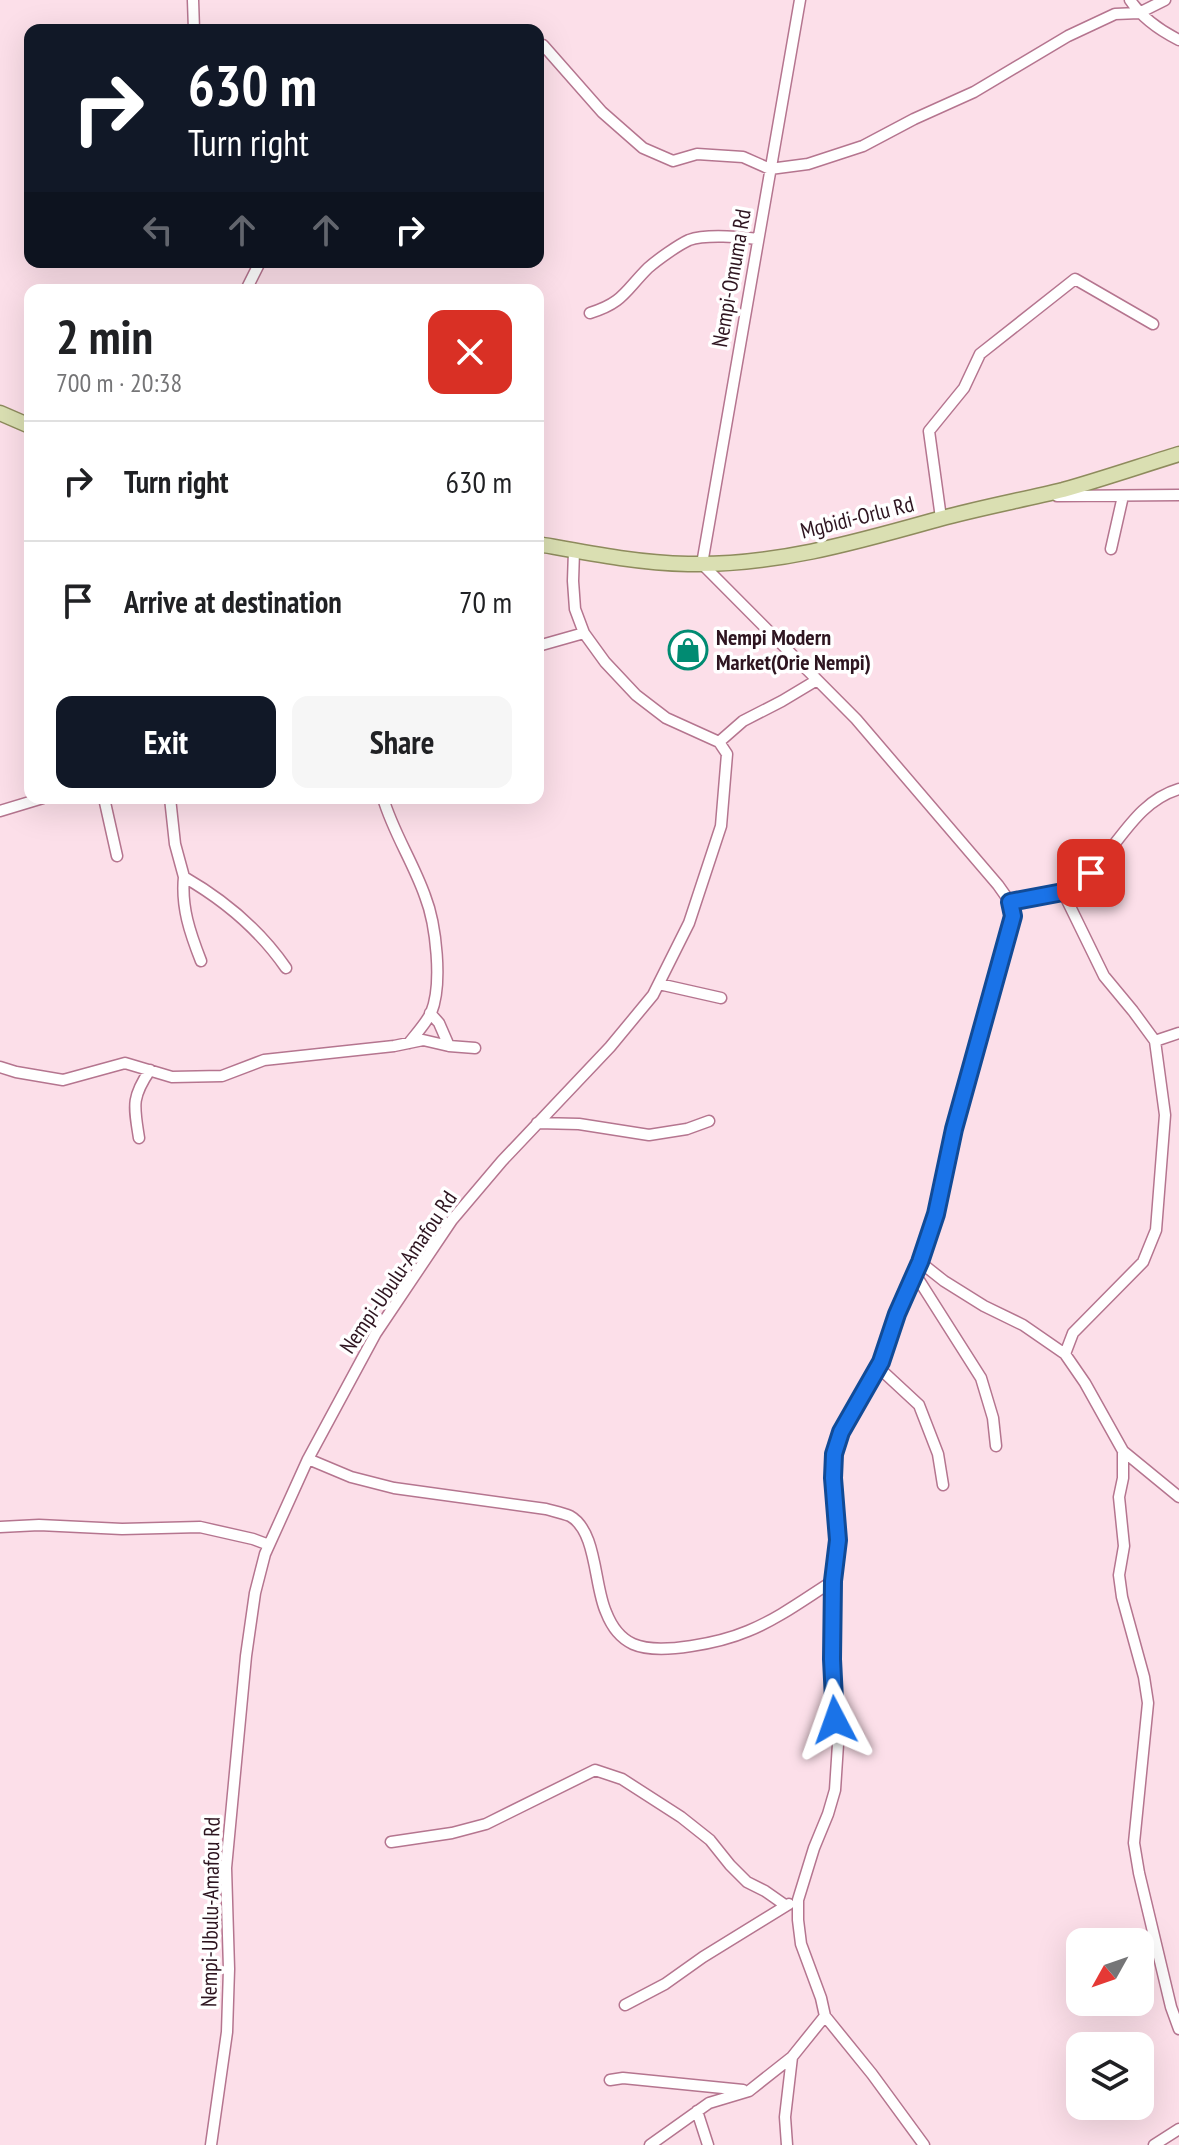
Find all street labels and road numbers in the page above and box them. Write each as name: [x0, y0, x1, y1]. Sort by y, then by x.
street label: Nempi-Omuma Rd: [705, 207, 757, 349]
street label: Mgbidi-Orlu Rd: [797, 489, 917, 545]
street label: Nempi-Ubulu-Amafou Rd: [333, 1185, 463, 1359]
street label: Nempi-Ubulu-Amafou Rd: [194, 1817, 226, 2007]

